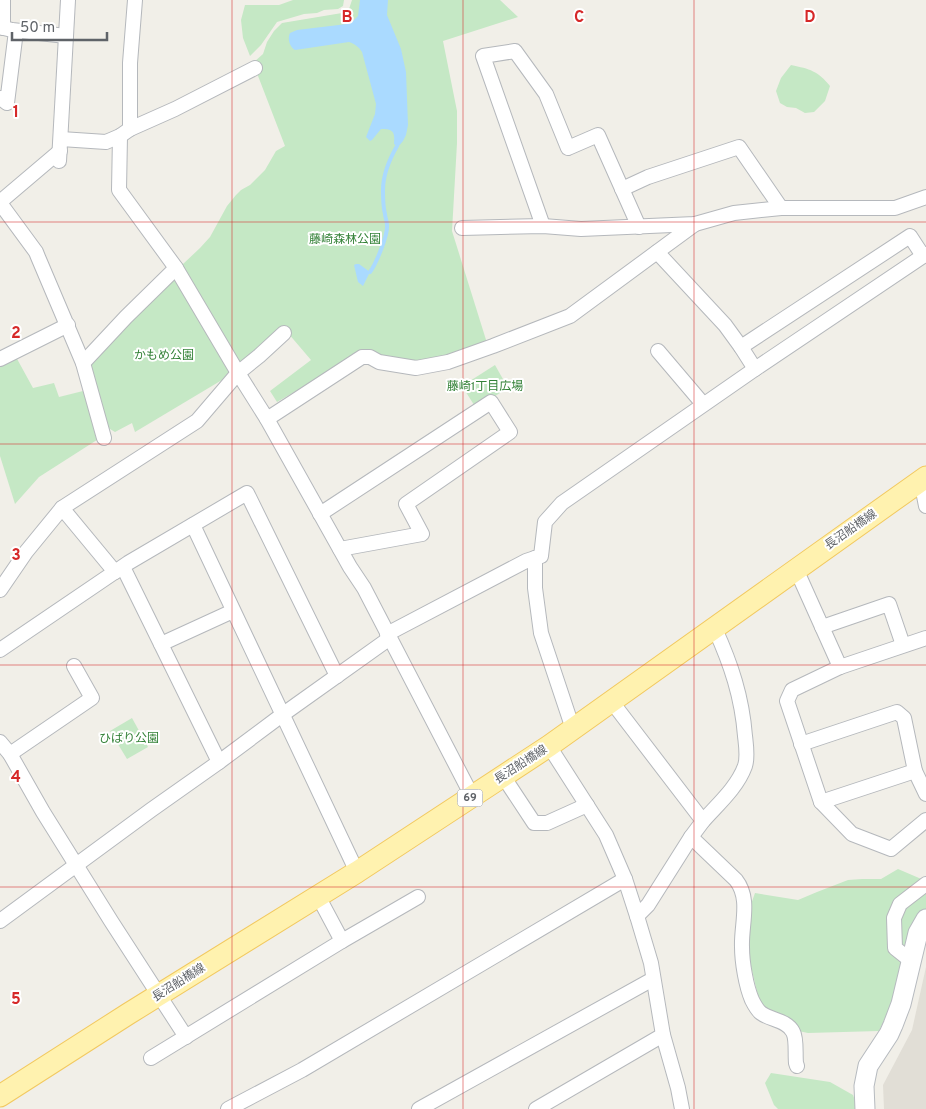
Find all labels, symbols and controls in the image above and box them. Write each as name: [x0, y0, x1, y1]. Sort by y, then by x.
text: B: [341, 8, 353, 28]
text: C: [574, 8, 584, 28]
text: D: [804, 8, 816, 28]
scale bar: [12, 10, 108, 42]
text: 50 m: [20, 19, 55, 38]
text: 1: [13, 103, 19, 123]
park label: 藤崎森林公園: [309, 232, 381, 248]
text: 2: [11, 324, 21, 344]
park label: かもめ公園: [134, 348, 194, 364]
park label: 藤崎1丁目広場: [447, 379, 523, 395]
street label: 長沼船橋線: [822, 506, 880, 554]
text: 3: [11, 546, 21, 566]
park label: ひばり公園: [99, 731, 159, 747]
street label: 長沼船橋線: [491, 742, 551, 788]
text: 4: [11, 768, 21, 788]
road number: 69: [458, 790, 482, 806]
street label: 長沼船橋線: [149, 960, 209, 1006]
text: 5: [11, 990, 21, 1010]

